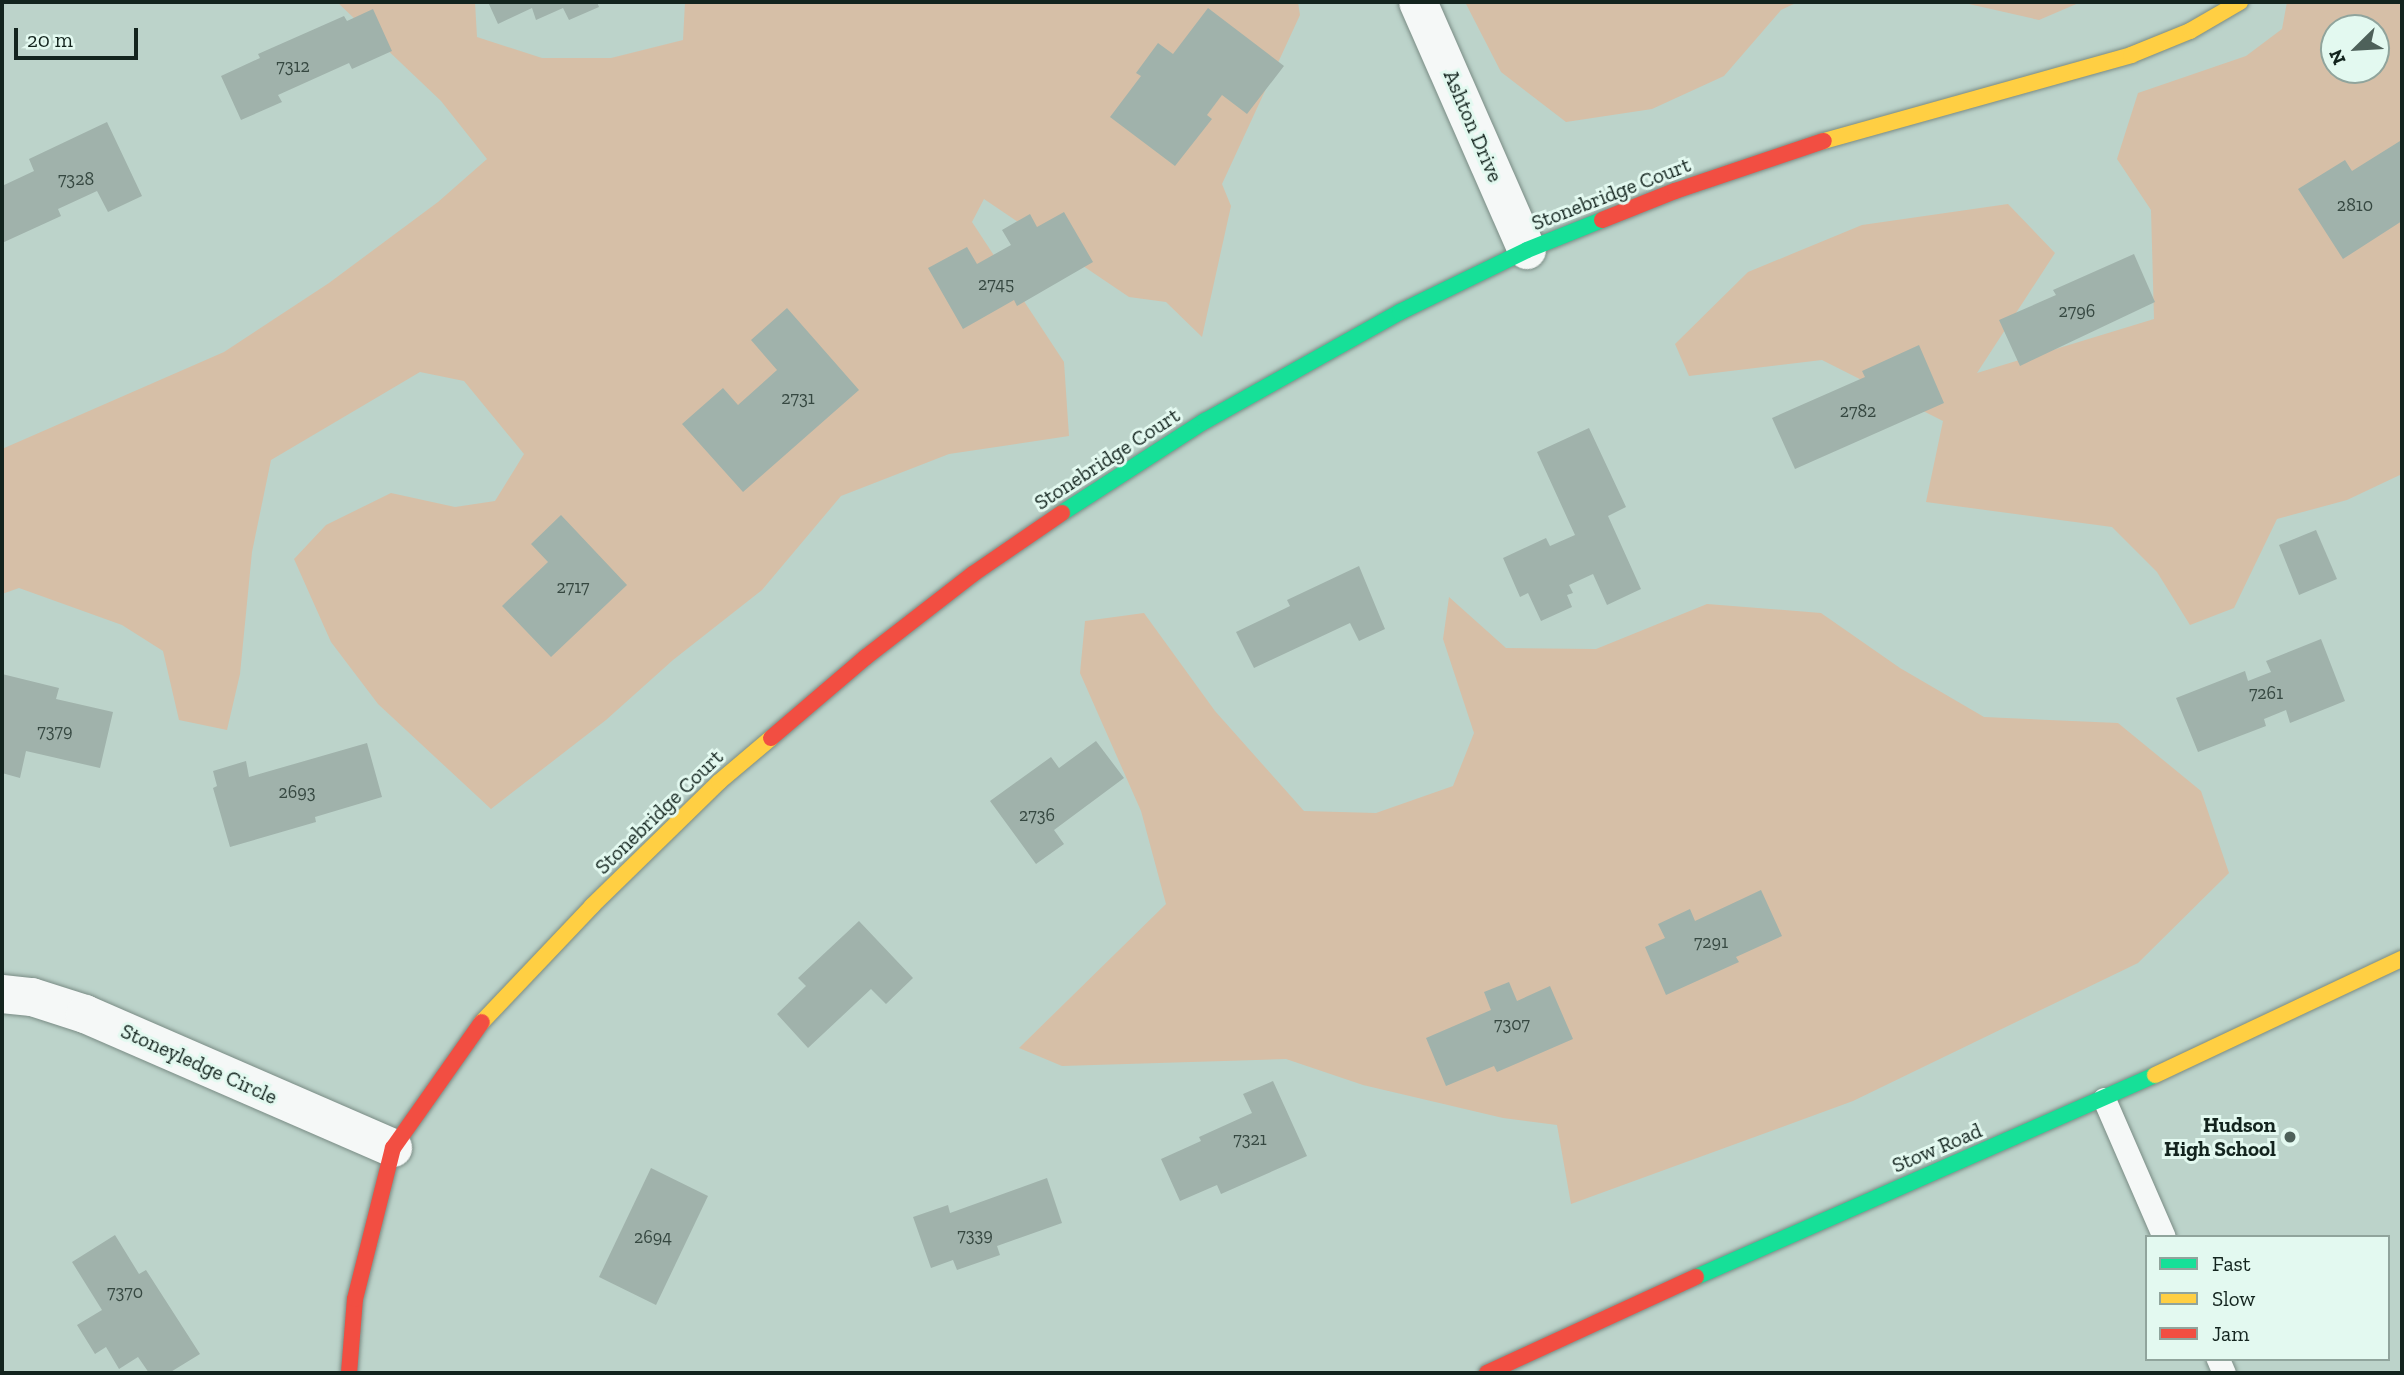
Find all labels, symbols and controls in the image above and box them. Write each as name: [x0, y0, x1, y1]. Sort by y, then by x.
scale bar: [18, 14, 142, 58]
north arrow: [2320, 14, 2390, 84]
text: 20 m: [27, 27, 73, 52]
text: N: [2324, 46, 2351, 68]
house number: 7312: [276, 55, 310, 77]
street label: Ashton Drive: [1438, 66, 1508, 186]
street label: Stonebridge Court: [1528, 152, 1694, 236]
house number: 7328: [58, 168, 94, 190]
house number: 2810: [2337, 194, 2373, 216]
house number: 2745: [978, 273, 1014, 295]
house number: 2796: [2059, 300, 2095, 322]
house number: 2731: [781, 387, 815, 409]
house number: 2782: [1840, 400, 1876, 422]
street label: Stonebridge Court: [1030, 403, 1184, 515]
house number: 2717: [557, 576, 589, 598]
house number: 7261: [2249, 682, 2283, 704]
house number: 7379: [37, 720, 73, 742]
street label: Stonebridge Court: [590, 745, 728, 879]
house number: 2693: [278, 781, 316, 803]
house number: 2736: [1019, 804, 1055, 826]
house number: 7291: [1694, 931, 1728, 953]
house number: 7307: [1494, 1013, 1530, 1035]
street label: Stoneyledge Circle: [117, 1018, 281, 1110]
place label: Hudson High School: [2164, 1112, 2276, 1162]
street label: Stow Road: [1888, 1118, 1986, 1178]
house number: 7321: [1233, 1128, 1267, 1150]
marker: Hudson High School: [2282, 1129, 2298, 1145]
house number: 7339: [957, 1224, 993, 1246]
house number: 2694: [634, 1226, 672, 1248]
legend: [2145, 1235, 2390, 1361]
text: Fast: [2212, 1251, 2251, 1276]
house number: 7370: [107, 1281, 143, 1303]
text: Slow: [2212, 1286, 2255, 1311]
text: Jam: [2212, 1321, 2249, 1346]

